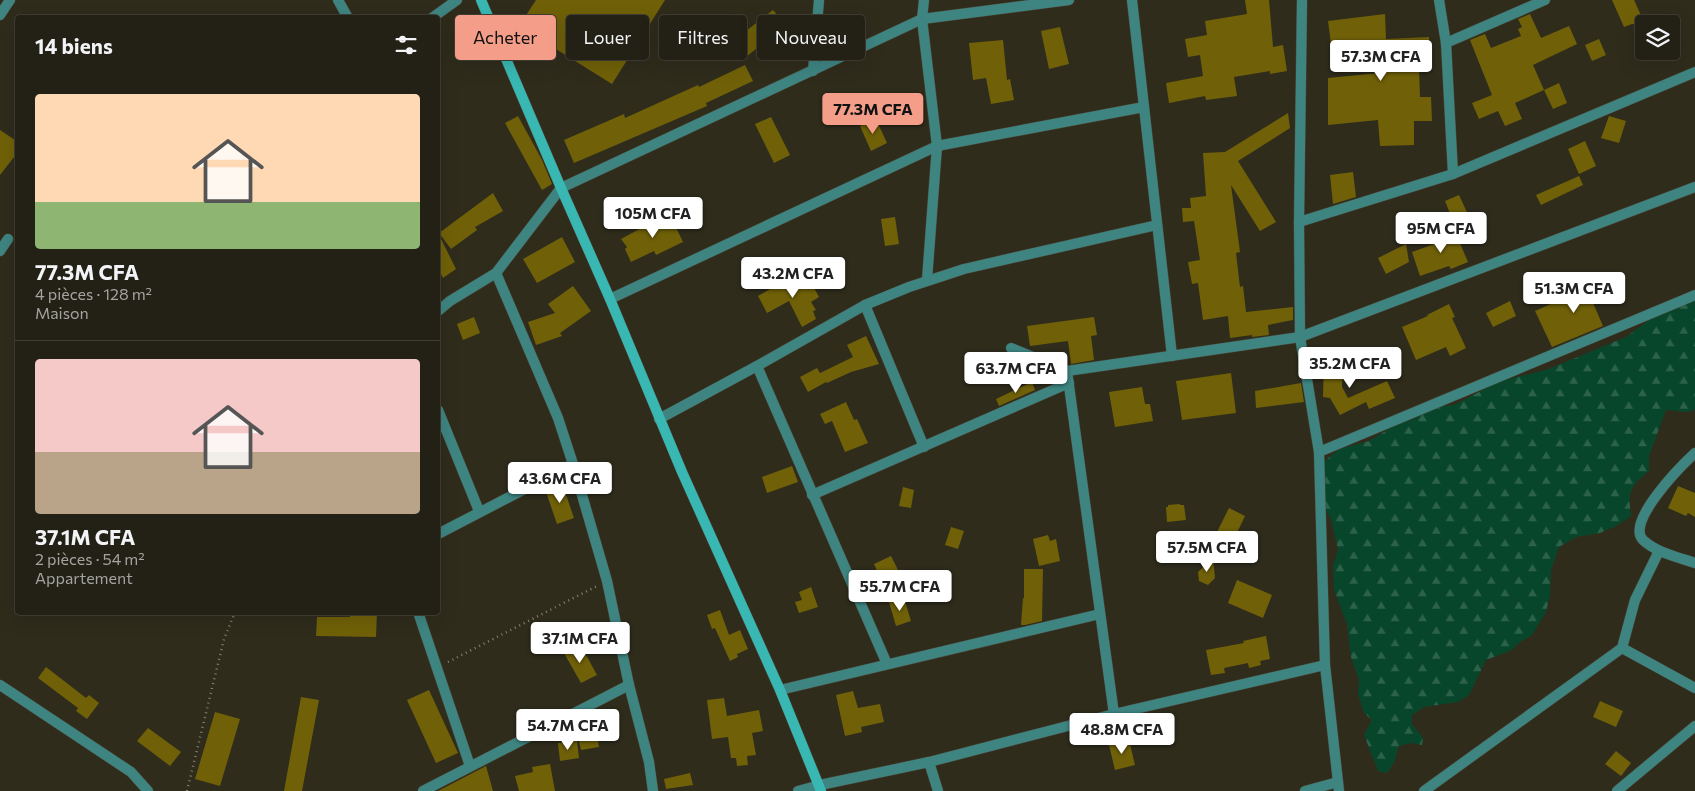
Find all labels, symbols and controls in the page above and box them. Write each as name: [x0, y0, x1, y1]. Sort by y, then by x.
chip: Acheter: [455, 15, 556, 60]
chip: Louer: [566, 15, 649, 60]
chip: Filtres: [659, 15, 747, 60]
chip: Nouveau: [757, 15, 865, 60]
map controls: [1635, 15, 1680, 60]
button: layers: [1635, 15, 1680, 60]
icon: filters: [392, 31, 420, 59]
text: 14 biens: [35, 33, 113, 58]
pin: 57.3M CFA: [1324, 39, 1438, 82]
text: 57.3M CFA: [1341, 46, 1421, 65]
pin: 77.3M CFA: [816, 92, 930, 135]
text: 77.3M CFA: [833, 99, 913, 118]
icon: home: [183, 126, 273, 216]
pin: 105M CFA: [601, 196, 705, 239]
text: 105M CFA: [615, 203, 691, 222]
pin: 95M CFA: [1395, 212, 1487, 254]
text: 95M CFA: [1407, 218, 1475, 237]
pin: 43.2M CFA: [736, 256, 850, 299]
text: 77.3M CFA: [35, 259, 139, 284]
text: 43.2M CFA: [752, 263, 834, 282]
pin: 51.3M CFA: [1517, 272, 1631, 314]
text: 51.3M CFA: [1534, 278, 1614, 297]
text: 4 pièces · 128 m²: [35, 284, 152, 303]
text: Maison: [35, 303, 89, 322]
pin: 35.2M CFA: [1293, 346, 1407, 389]
pin: 63.7M CFA: [959, 352, 1073, 394]
text: 35.2M CFA: [1309, 353, 1391, 372]
text: 63.7M CFA: [975, 358, 1057, 377]
icon: home: [183, 392, 273, 482]
pin: 43.6M CFA: [503, 462, 617, 504]
text: 43.6M CFA: [519, 468, 601, 487]
text: 37.1M CFA: [35, 524, 135, 549]
pin: 57.5M CFA: [1150, 530, 1264, 573]
text: 57.5M CFA: [1167, 537, 1247, 556]
text: 2 pièces · 54 m²: [35, 549, 145, 568]
text: Appartement: [35, 568, 133, 587]
pin: 55.7M CFA: [843, 570, 957, 612]
text: 55.7M CFA: [860, 576, 940, 595]
pin: 37.1M CFA: [523, 622, 637, 664]
text: 37.1M CFA: [542, 628, 618, 647]
pin: 54.7M CFA: [511, 708, 625, 751]
pin: 48.8M CFA: [1065, 712, 1179, 755]
text: 54.7M CFA: [527, 715, 609, 734]
text: 48.8M CFA: [1081, 719, 1163, 738]

